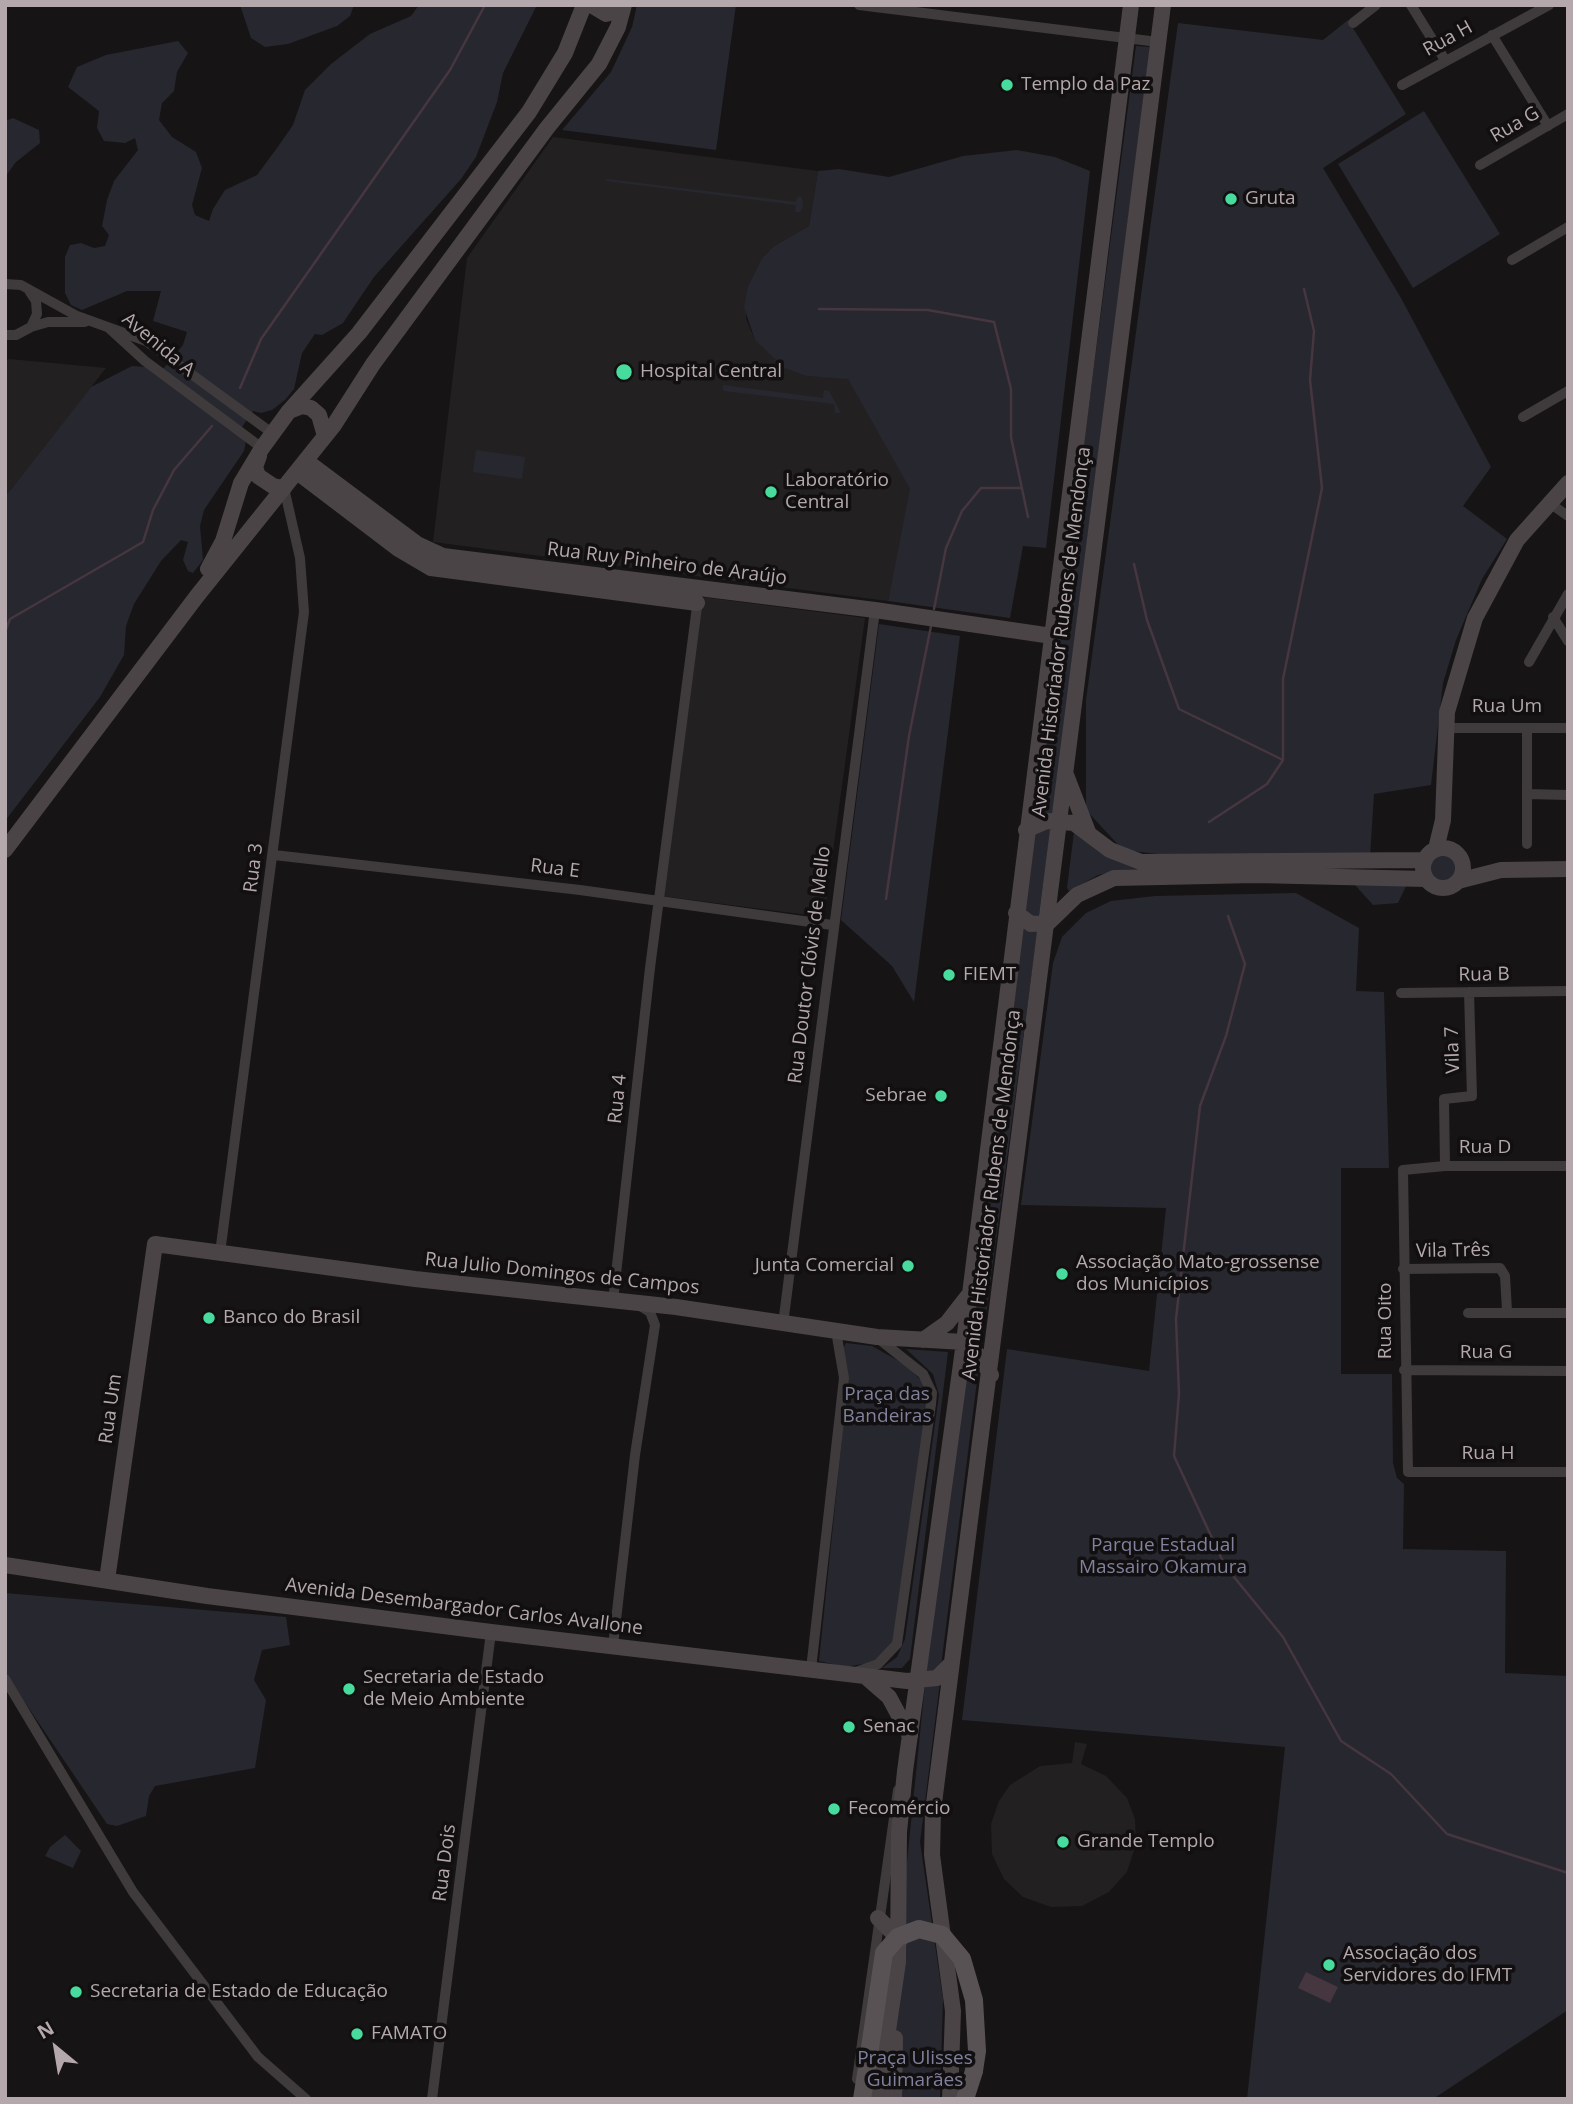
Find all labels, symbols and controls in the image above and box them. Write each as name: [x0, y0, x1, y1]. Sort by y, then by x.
street label: Rua H: [1419, 16, 1477, 62]
place label: Templo da Paz: [1021, 74, 1151, 96]
marker: Templo da Paz: [999, 77, 1015, 93]
street label: Rua G: [1486, 102, 1544, 148]
place label: Gruta: [1245, 188, 1296, 210]
marker: Gruta: [1223, 191, 1239, 207]
street label: Avenida A: [117, 308, 199, 382]
place label: Hospital Central: [640, 361, 782, 383]
marker: Hospital Central: [614, 362, 634, 382]
street label: Avenida Historiador Rubens de Mendonça: [1028, 446, 1096, 818]
place label: Laboratório Central: [785, 470, 889, 514]
marker: Laboratório Central: [763, 484, 779, 500]
street label: Rua Ruy Pinheiro de Araújo: [546, 538, 788, 590]
street label: Rua Um: [1472, 696, 1542, 718]
street label: Rua 3: [240, 842, 268, 894]
street label: Rua Doutor Clóvis de Mello: [784, 845, 836, 1085]
street label: Rua E: [529, 855, 581, 883]
street label: Rua B: [1458, 963, 1510, 987]
place label: FIEMT: [963, 964, 1016, 986]
marker: FIEMT: [941, 967, 957, 983]
street label: Avenida Historiador Rubens de Mendonça: [958, 1009, 1026, 1381]
street label: Vila 7: [1441, 1026, 1465, 1074]
street label: Rua 4: [604, 1073, 632, 1125]
place label: Sebrae: [865, 1085, 927, 1107]
marker: Sebrae: [933, 1088, 949, 1104]
street label: Rua D: [1459, 1137, 1511, 1159]
street label: Vila Três: [1416, 1239, 1490, 1263]
street label: Rua Julio Domingos de Campos: [424, 1248, 700, 1300]
place label: Associação Mato-grossense dos Municípios: [1076, 1252, 1320, 1296]
place label: Junta Comercial: [755, 1255, 894, 1277]
marker: Junta Comercial: [900, 1258, 916, 1274]
marker: Associação Mato-grossense dos Municípios: [1054, 1266, 1070, 1282]
street label: Rua Oito: [1375, 1283, 1397, 1359]
place label: Banco do Brasil: [223, 1307, 360, 1329]
marker: Banco do Brasil: [201, 1310, 217, 1326]
street label: Rua G: [1460, 1342, 1512, 1364]
street label: Rua Um: [95, 1373, 127, 1445]
park label: Praça das Bandeiras: [843, 1384, 931, 1428]
street label: Rua H: [1462, 1443, 1514, 1465]
park label: Parque Estadual Massairo Okamura: [1079, 1535, 1247, 1579]
street label: Avenida Desembargador Carlos Avallone: [284, 1574, 644, 1640]
place label: Secretaria de Estado de Meio Ambiente: [363, 1667, 544, 1711]
marker: Secretaria de Estado de Meio Ambiente: [341, 1681, 357, 1697]
place label: Senac: [863, 1716, 915, 1738]
marker: Senac: [841, 1719, 857, 1735]
place label: Fecomércio: [848, 1798, 950, 1820]
marker: Fecomércio: [826, 1801, 842, 1817]
street label: Rua Dois: [429, 1823, 461, 1903]
place label: Grande Templo: [1077, 1831, 1215, 1853]
marker: Grande Templo: [1055, 1834, 1071, 1850]
place label: Associação dos Servidores do IFMT: [1343, 1943, 1512, 1987]
marker: Associação dos Servidores do IFMT: [1321, 1957, 1337, 1973]
place label: Secretaria de Estado de Educação: [90, 1981, 388, 2003]
marker: Secretaria de Estado de Educação: [68, 1984, 84, 2000]
north arrow: [21, 2013, 91, 2083]
text: N: [32, 2015, 59, 2045]
place label: FAMATO: [371, 2023, 447, 2045]
marker: FAMATO: [349, 2026, 365, 2042]
park label: Praça Ulisses Guimarães: [857, 2048, 973, 2092]

